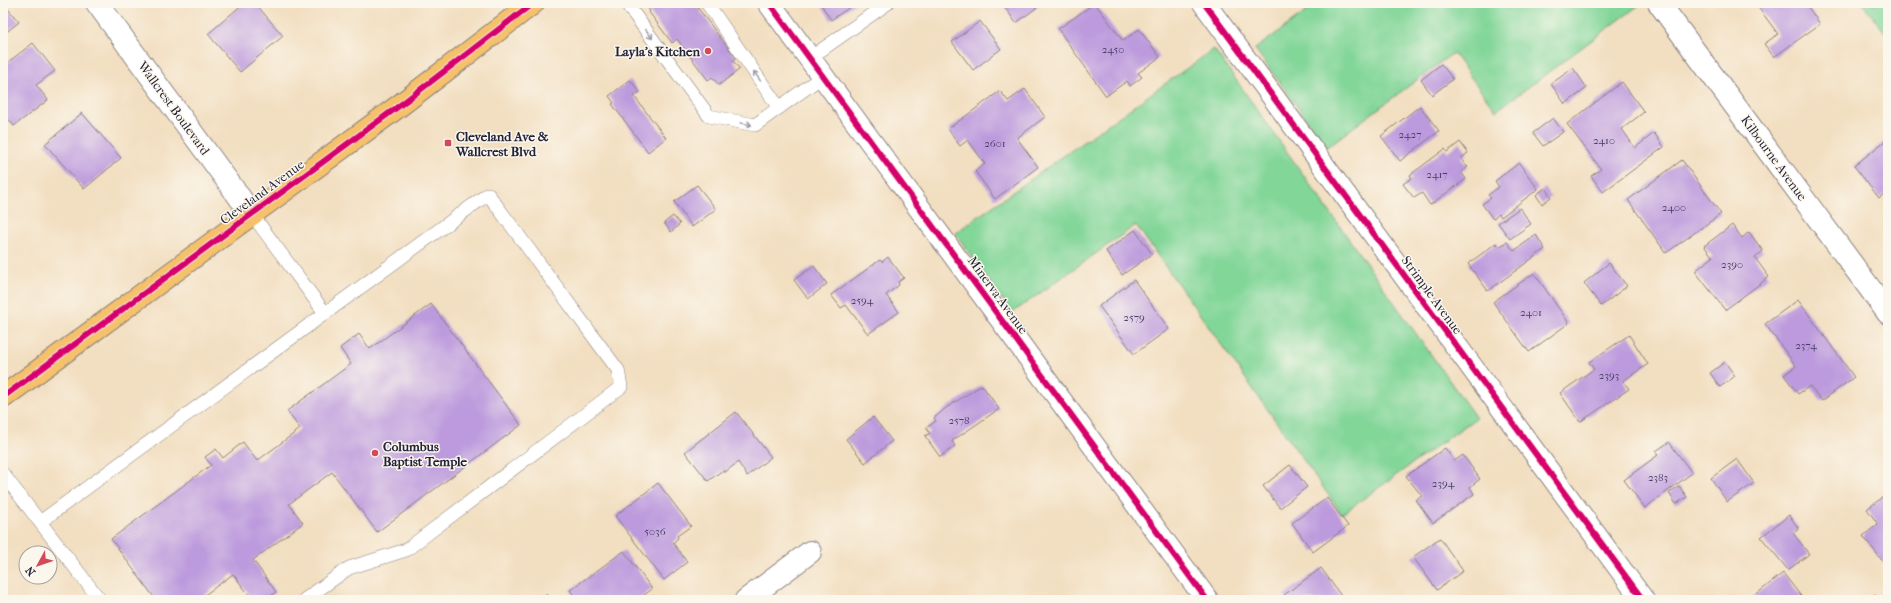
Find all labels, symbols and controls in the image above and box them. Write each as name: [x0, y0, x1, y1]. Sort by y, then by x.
one-way arrow: [645, 29, 653, 40]
house number: 2450: [1102, 43, 1124, 56]
place label: Layla's Kitchen: [615, 44, 700, 60]
marker: Layla's Kitchen: [703, 46, 713, 56]
street label: Wallcrest Boulevard: [134, 58, 213, 158]
one-way arrow: [753, 70, 761, 81]
street label: Kilbourne Avenue: [1738, 112, 1810, 204]
one-way arrow: [740, 120, 753, 128]
house number: 2427: [1398, 128, 1422, 141]
place label: Cleveland Ave & Wallcrest Blvd: [455, 129, 549, 159]
house number: 2410: [1593, 134, 1615, 147]
house number: 2601: [984, 137, 1006, 150]
marker: Cleveland Ave & Wallcrest Blvd: [443, 138, 453, 148]
street label: Cleveland Avenue: [217, 156, 307, 227]
house number: 2417: [1426, 168, 1448, 181]
house number: 2400: [1662, 201, 1686, 214]
street label: Minerva Avenue: [965, 253, 1032, 337]
street label: Strimple Avenue: [1399, 253, 1466, 338]
house number: 2390: [1721, 258, 1743, 271]
house number: 2594: [851, 294, 874, 307]
house number: 2401: [1520, 306, 1542, 319]
house number: 2579: [1123, 311, 1145, 324]
house number: 2374: [1795, 339, 1817, 352]
house number: 2393: [1599, 369, 1619, 382]
house number: 2578: [948, 414, 970, 427]
place label: Columbus Baptist Temple: [383, 439, 468, 470]
marker: Columbus Baptist Temple: [370, 448, 380, 458]
house number: 2383: [1648, 471, 1668, 484]
house number: 2394: [1432, 477, 1455, 490]
house number: 5036: [644, 525, 666, 538]
north arrow: [18, 545, 58, 585]
text: N: [23, 563, 38, 578]

